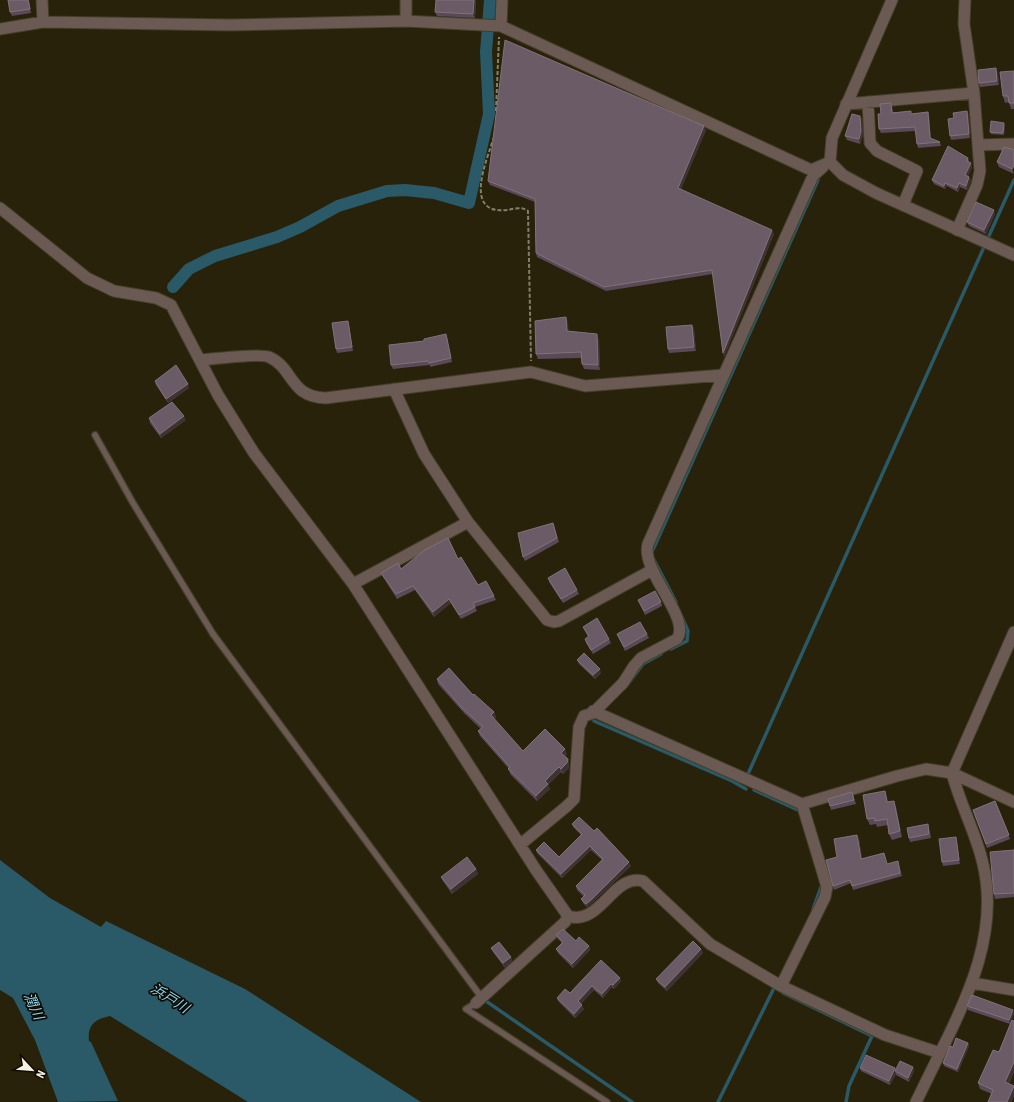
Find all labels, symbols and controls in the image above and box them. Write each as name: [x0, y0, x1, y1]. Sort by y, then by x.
water label: 浜戸川: [148, 980, 194, 1017]
water label: 潤川: [21, 990, 48, 1024]
north arrow: [12, 1050, 52, 1090]
text: N: [33, 1068, 48, 1080]

